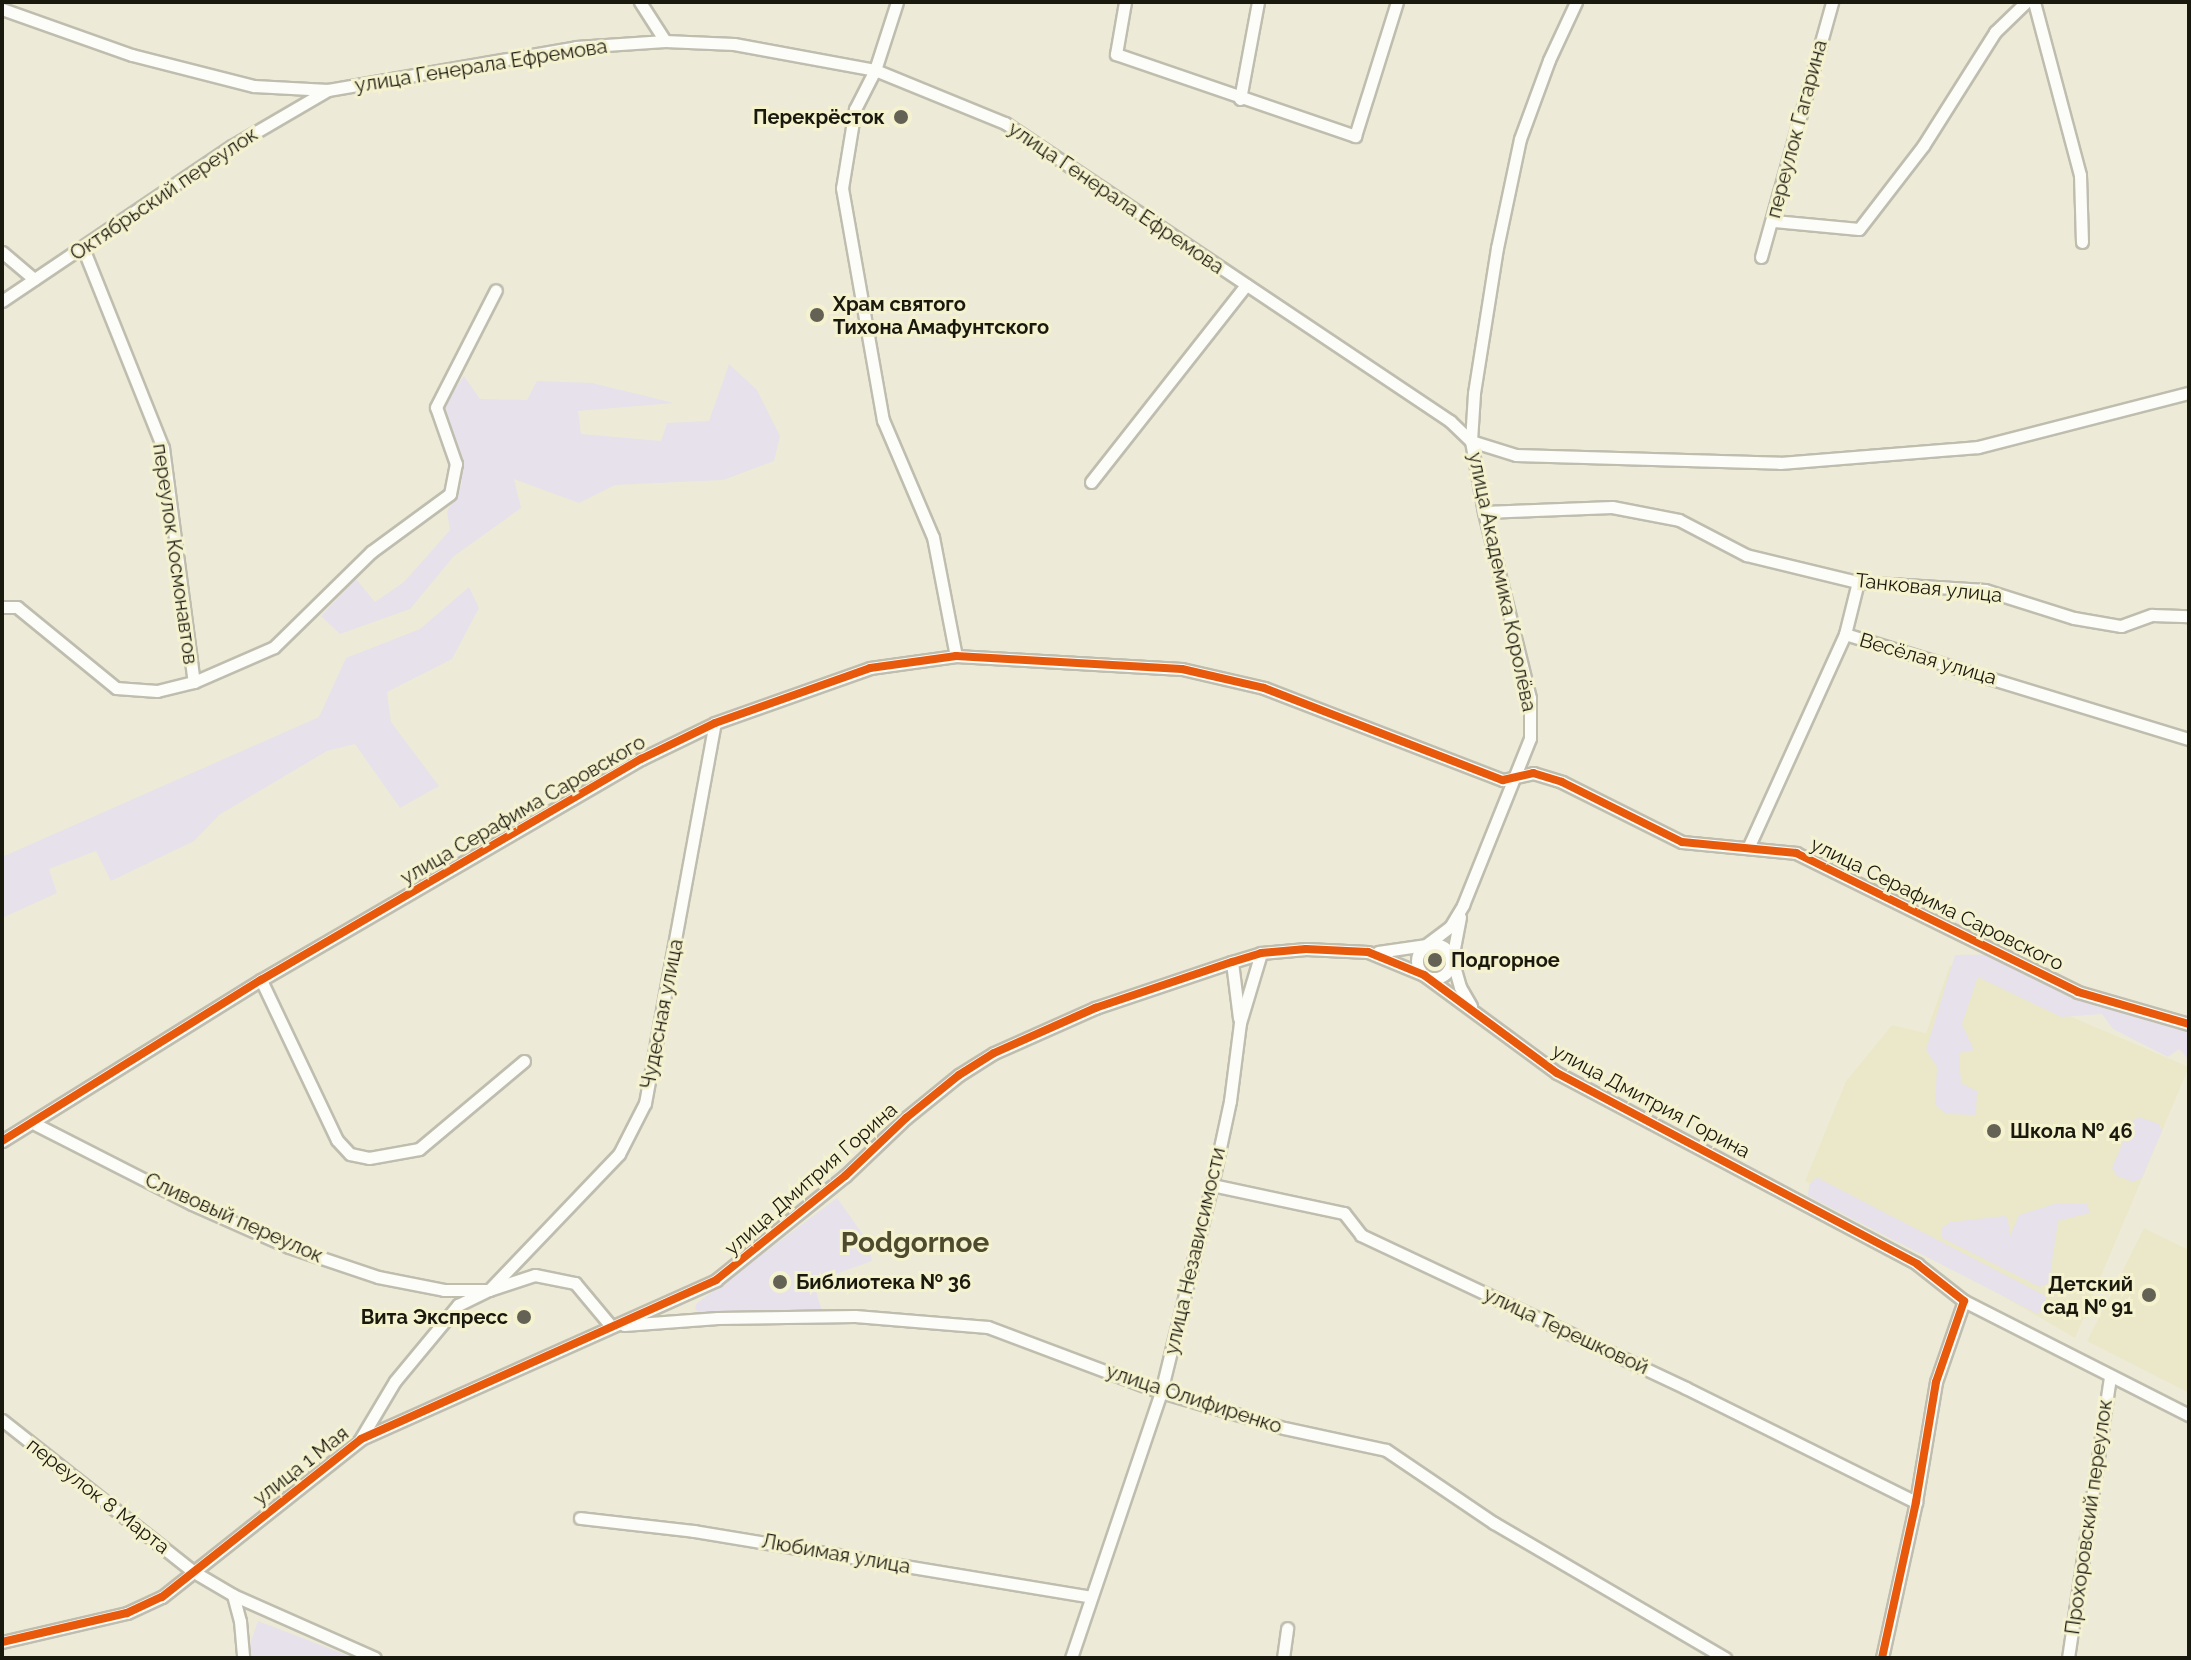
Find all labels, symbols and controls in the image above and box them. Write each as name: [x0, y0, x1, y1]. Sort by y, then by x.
street label: улица Генерала Ефремова: [353, 34, 609, 98]
street label: переулок Гагарина: [1762, 37, 1832, 221]
place label: Перекрёсток: [753, 105, 885, 129]
marker: Перекрёсток: [892, 108, 910, 126]
street label: улица Генерала Ефремова: [1004, 117, 1228, 279]
street label: Октябрьский переулок: [66, 122, 262, 266]
place label: Храм святого Тихона Амафунтского: [833, 292, 1050, 339]
marker: Храм святого Тихона Амафунтского: [808, 306, 826, 324]
street label: переулок Космонавтов: [148, 442, 202, 666]
street label: улица Академика Королёва: [1463, 450, 1541, 714]
street label: Танковая улица: [1854, 568, 2004, 608]
street label: Весёлая улица: [1856, 628, 2000, 690]
street label: улица Серафима Саровского: [396, 730, 650, 890]
street label: улица Серафима Саровского: [1807, 832, 2067, 976]
street label: Чудесная улица: [636, 937, 688, 1091]
place label: Подгорное: [1451, 948, 1560, 972]
marker: Подгорное: [1426, 951, 1444, 969]
street label: улица Дмитрия Горина: [1548, 1039, 1754, 1163]
street label: улица Дмитрия Горина: [720, 1098, 902, 1260]
place label: Школа № 46: [2010, 1119, 2133, 1143]
marker: Школа № 46: [1985, 1122, 2003, 1140]
street label: улица Независимости: [1159, 1145, 1231, 1357]
street label: Сливовый переулок: [141, 1168, 327, 1268]
district label: Podgornoe: [841, 1226, 989, 1260]
place label: Библиотека № 36: [796, 1270, 971, 1294]
place label: Детский сад № 91: [2043, 1272, 2133, 1319]
marker: Библиотека № 36: [771, 1273, 789, 1291]
street label: улица Терешковой: [1480, 1282, 1652, 1380]
marker: Детский сад № 91: [2140, 1286, 2158, 1304]
place label: Вита Экспресс: [361, 1305, 508, 1329]
marker: Вита Экспресс: [515, 1308, 533, 1326]
street label: улица Олифиренко: [1103, 1359, 1285, 1439]
street label: Прохоровский переулок: [2061, 1398, 2117, 1636]
street label: улица 1 Мая: [249, 1421, 353, 1511]
street label: переулок 8 Марта: [22, 1433, 174, 1559]
street label: Любимая улица: [760, 1529, 912, 1579]

